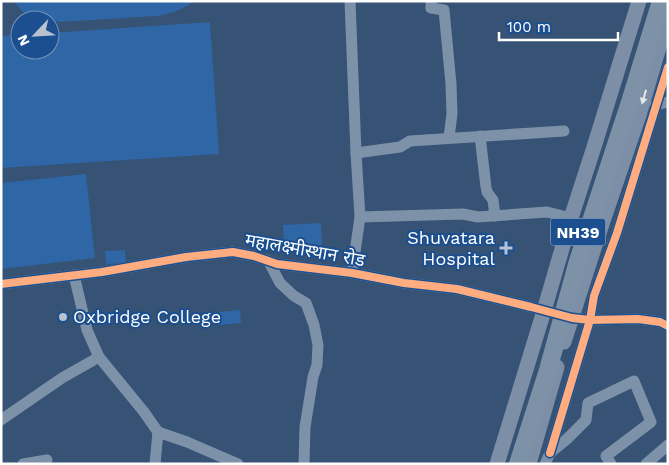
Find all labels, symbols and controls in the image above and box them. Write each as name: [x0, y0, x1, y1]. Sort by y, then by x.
north arrow: [10, 10, 60, 60]
scale bar: [499, 10, 618, 42]
text: 100 m: [507, 18, 551, 36]
text: N: [14, 32, 33, 49]
one-way arrow: [639, 90, 647, 105]
road number: NH39: [550, 218, 606, 246]
place label: Shuvatara Hospital: [407, 227, 495, 269]
street label: महालक्ष्मीस्थान रोड: [244, 229, 367, 270]
marker: Shuvatara Hospital: [499, 241, 513, 255]
place label: Oxbridge College: [73, 306, 221, 327]
marker: Oxbridge College: [57, 311, 69, 323]

